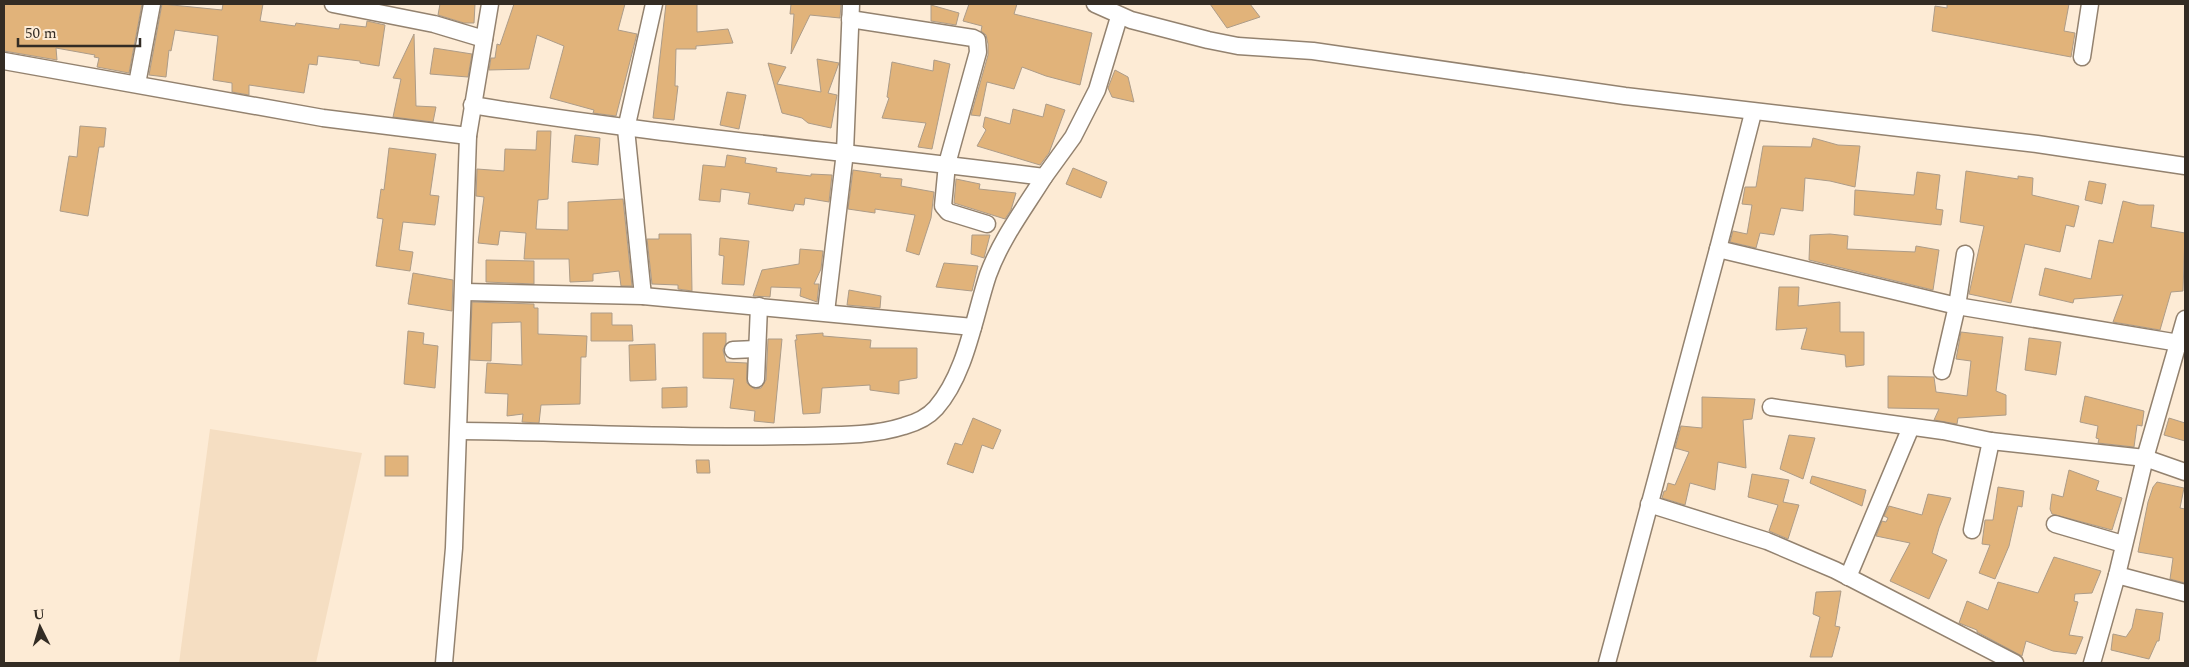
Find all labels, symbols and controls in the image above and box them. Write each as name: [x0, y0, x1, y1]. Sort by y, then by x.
scale bar: [18, 15, 140, 47]
text: 50 m: [25, 22, 57, 45]
north arrow: [15, 602, 65, 652]
text: U: [32, 604, 46, 626]

